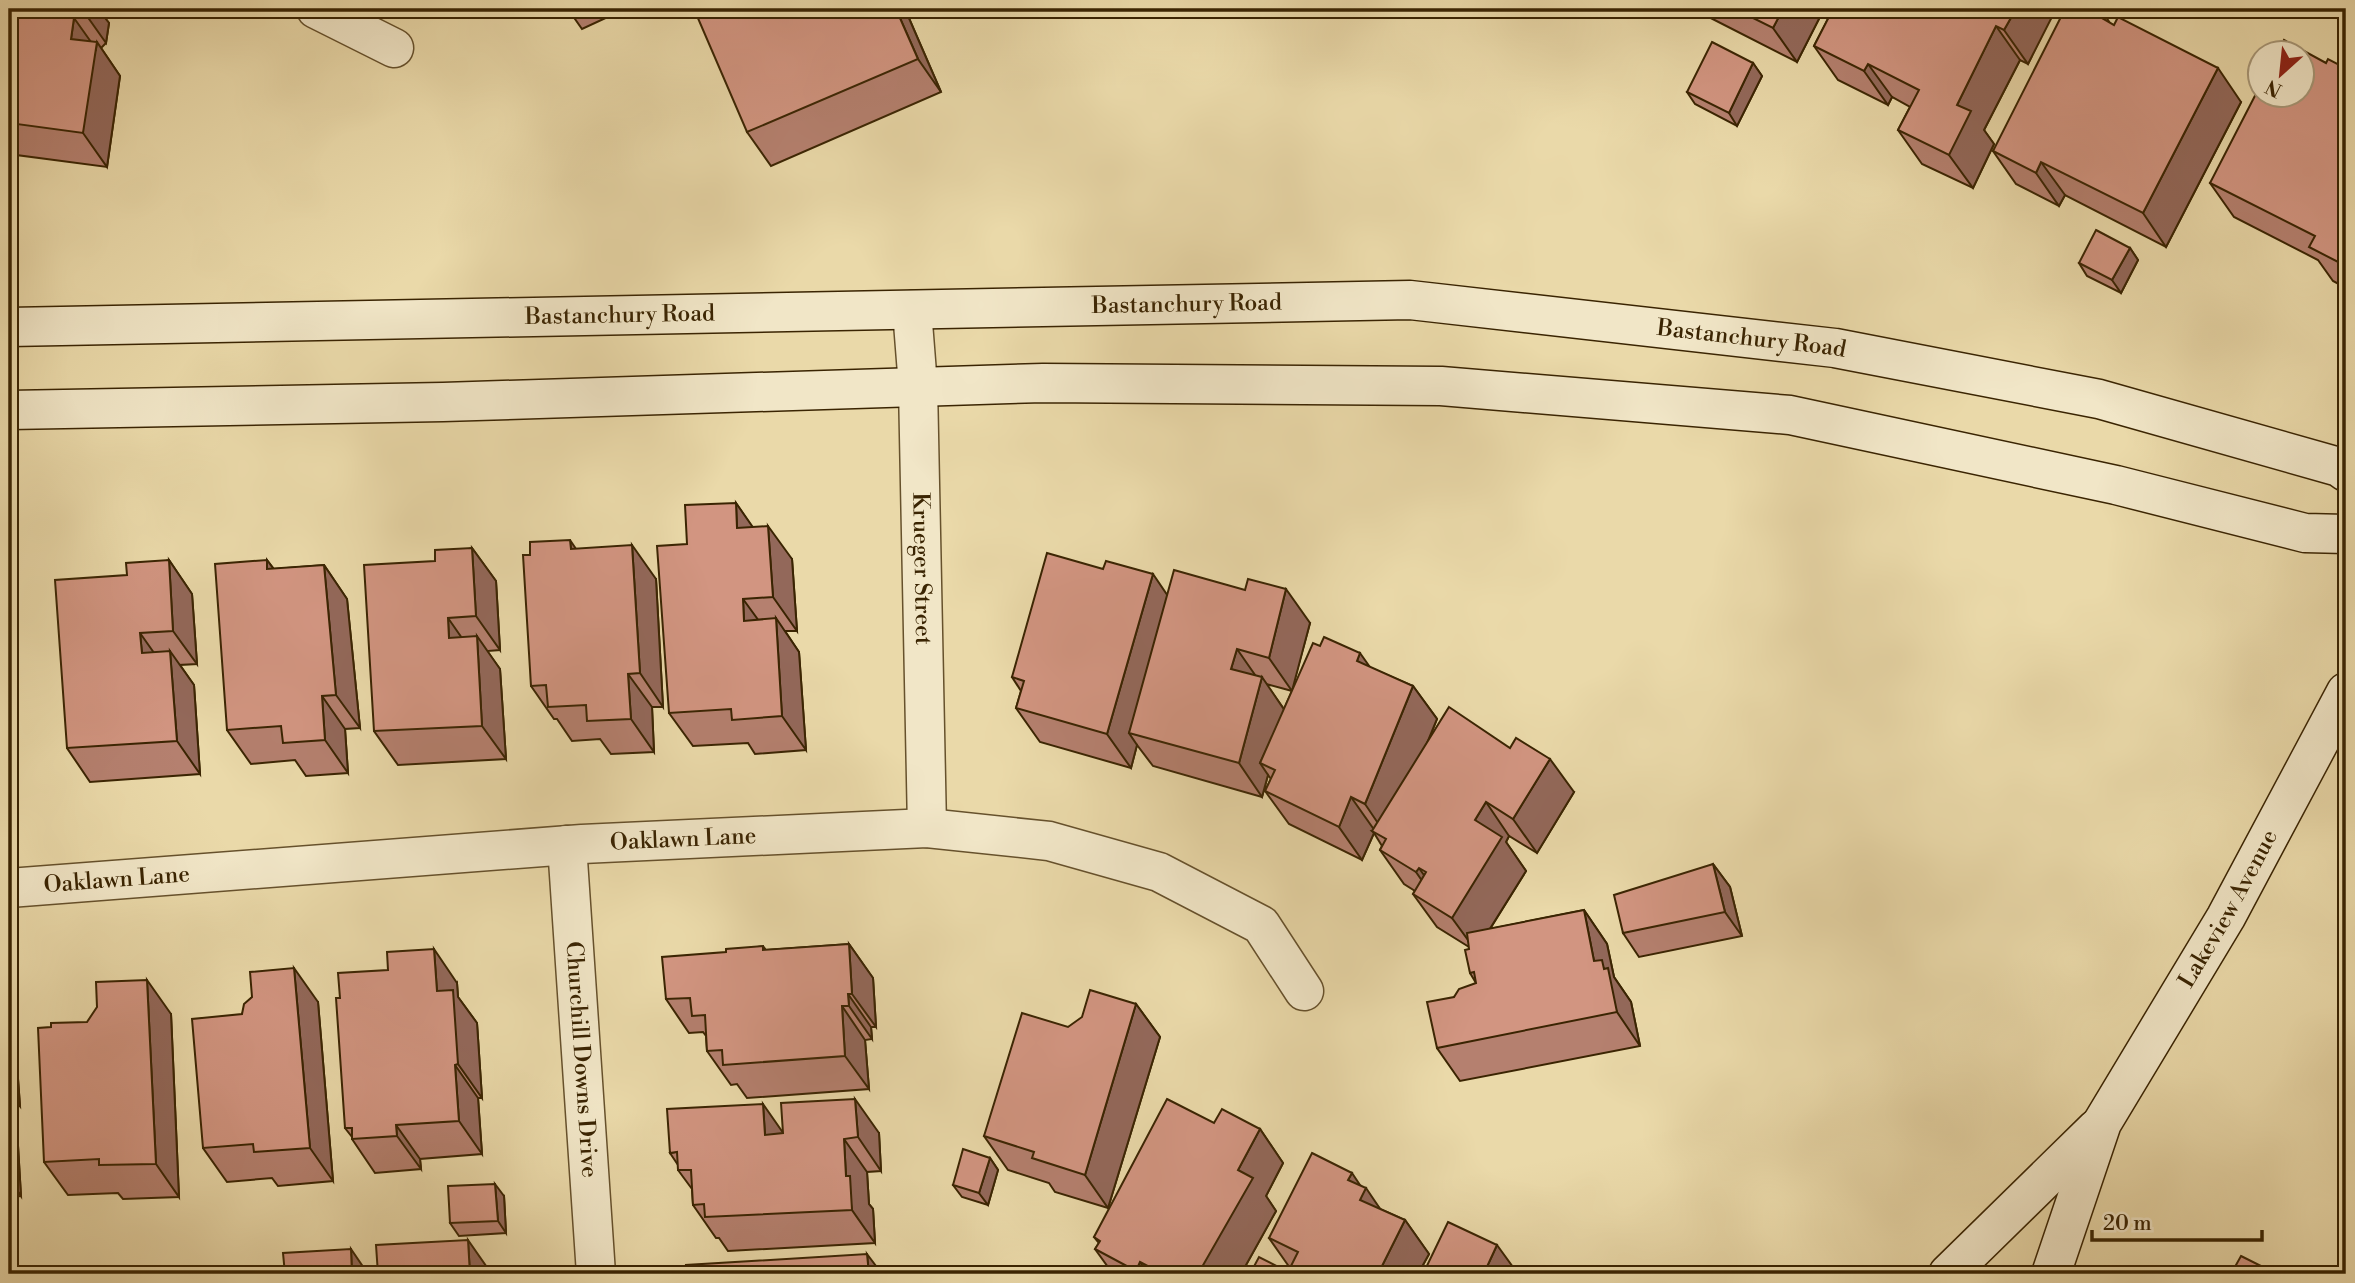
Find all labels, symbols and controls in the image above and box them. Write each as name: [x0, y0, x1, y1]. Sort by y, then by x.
north arrow: [2246, 38, 2316, 108]
text: N: [2262, 74, 2286, 102]
street label: Bastanchury Road: [1090, 288, 1282, 320]
street label: Bastanchury Road: [523, 299, 715, 331]
street label: Bastanchury Road: [1654, 314, 1849, 364]
street label: Krueger Street: [906, 492, 937, 645]
street label: Oaklawn Lane: [609, 822, 757, 857]
street label: Lakeview Avenue: [2172, 825, 2284, 993]
street label: Oaklawn Lane: [43, 860, 191, 899]
street label: Churchill Downs Drive: [560, 940, 603, 1179]
scale bar: [2092, 1199, 2262, 1243]
text: 20 m: [2103, 1211, 2152, 1237]

